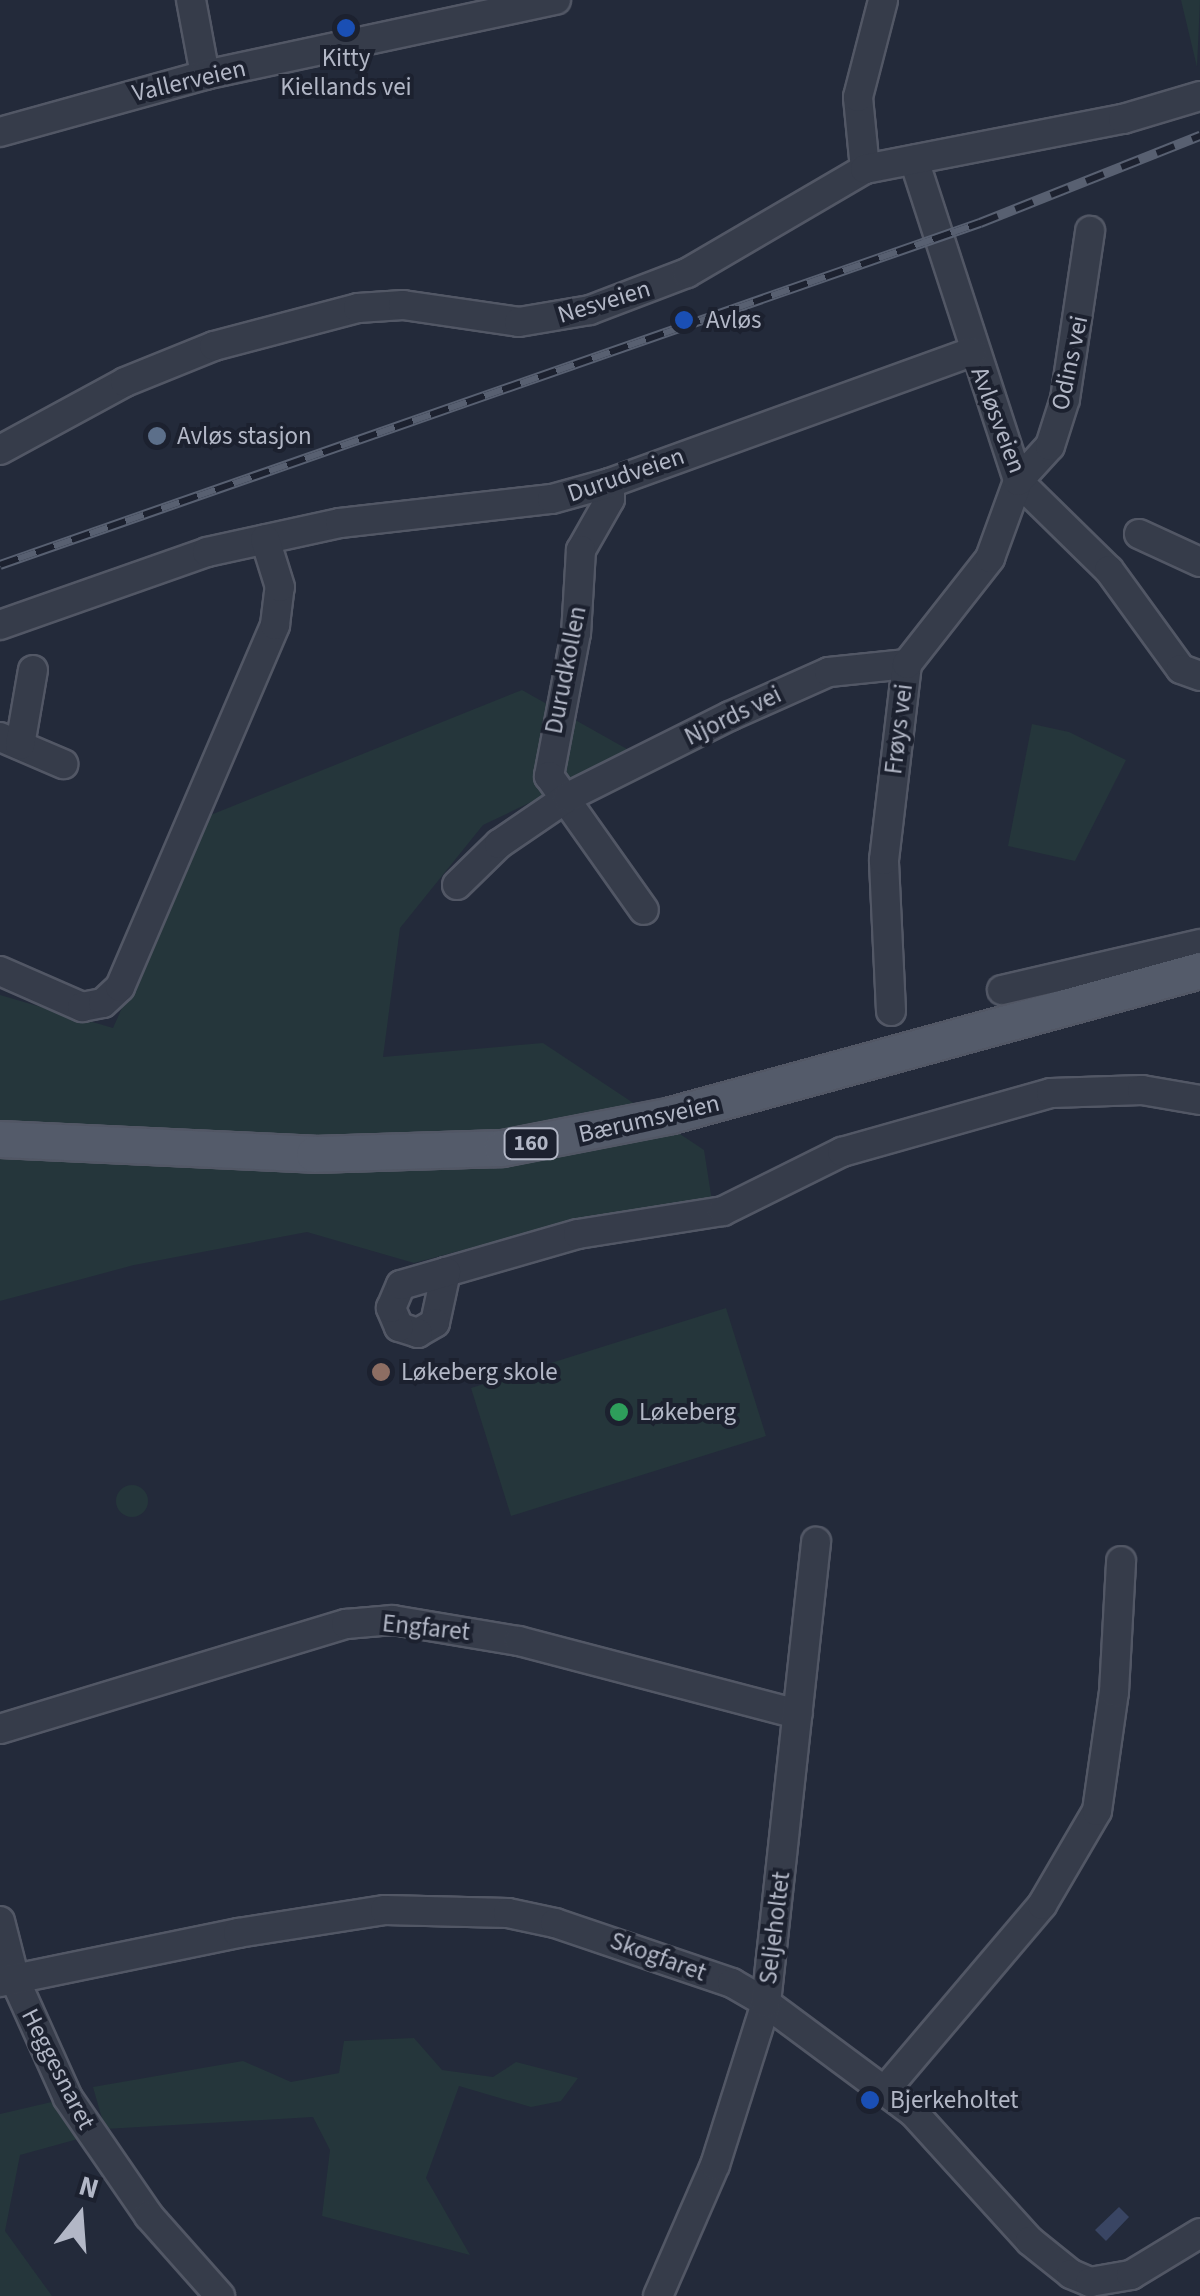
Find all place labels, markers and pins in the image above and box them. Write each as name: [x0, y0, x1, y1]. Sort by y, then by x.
marker: Kitty Kiellands vei: [335, 17, 357, 39]
place label: Kitty Kiellands vei: [280, 44, 412, 103]
place label: Avløs: [706, 305, 761, 335]
marker: Avløs: [671, 307, 697, 333]
place label: Avløs stasjon: [177, 421, 312, 451]
marker: Avløs stasjon: [146, 425, 168, 447]
place label: Løkeberg skole: [401, 1357, 558, 1387]
marker: Løkeberg skole: [370, 1361, 392, 1383]
place label: Løkeberg: [639, 1397, 736, 1427]
marker: Løkeberg: [608, 1401, 630, 1423]
place label: Bjerkeholtet: [890, 2085, 1019, 2115]
marker: Bjerkeholtet: [859, 2089, 881, 2111]

